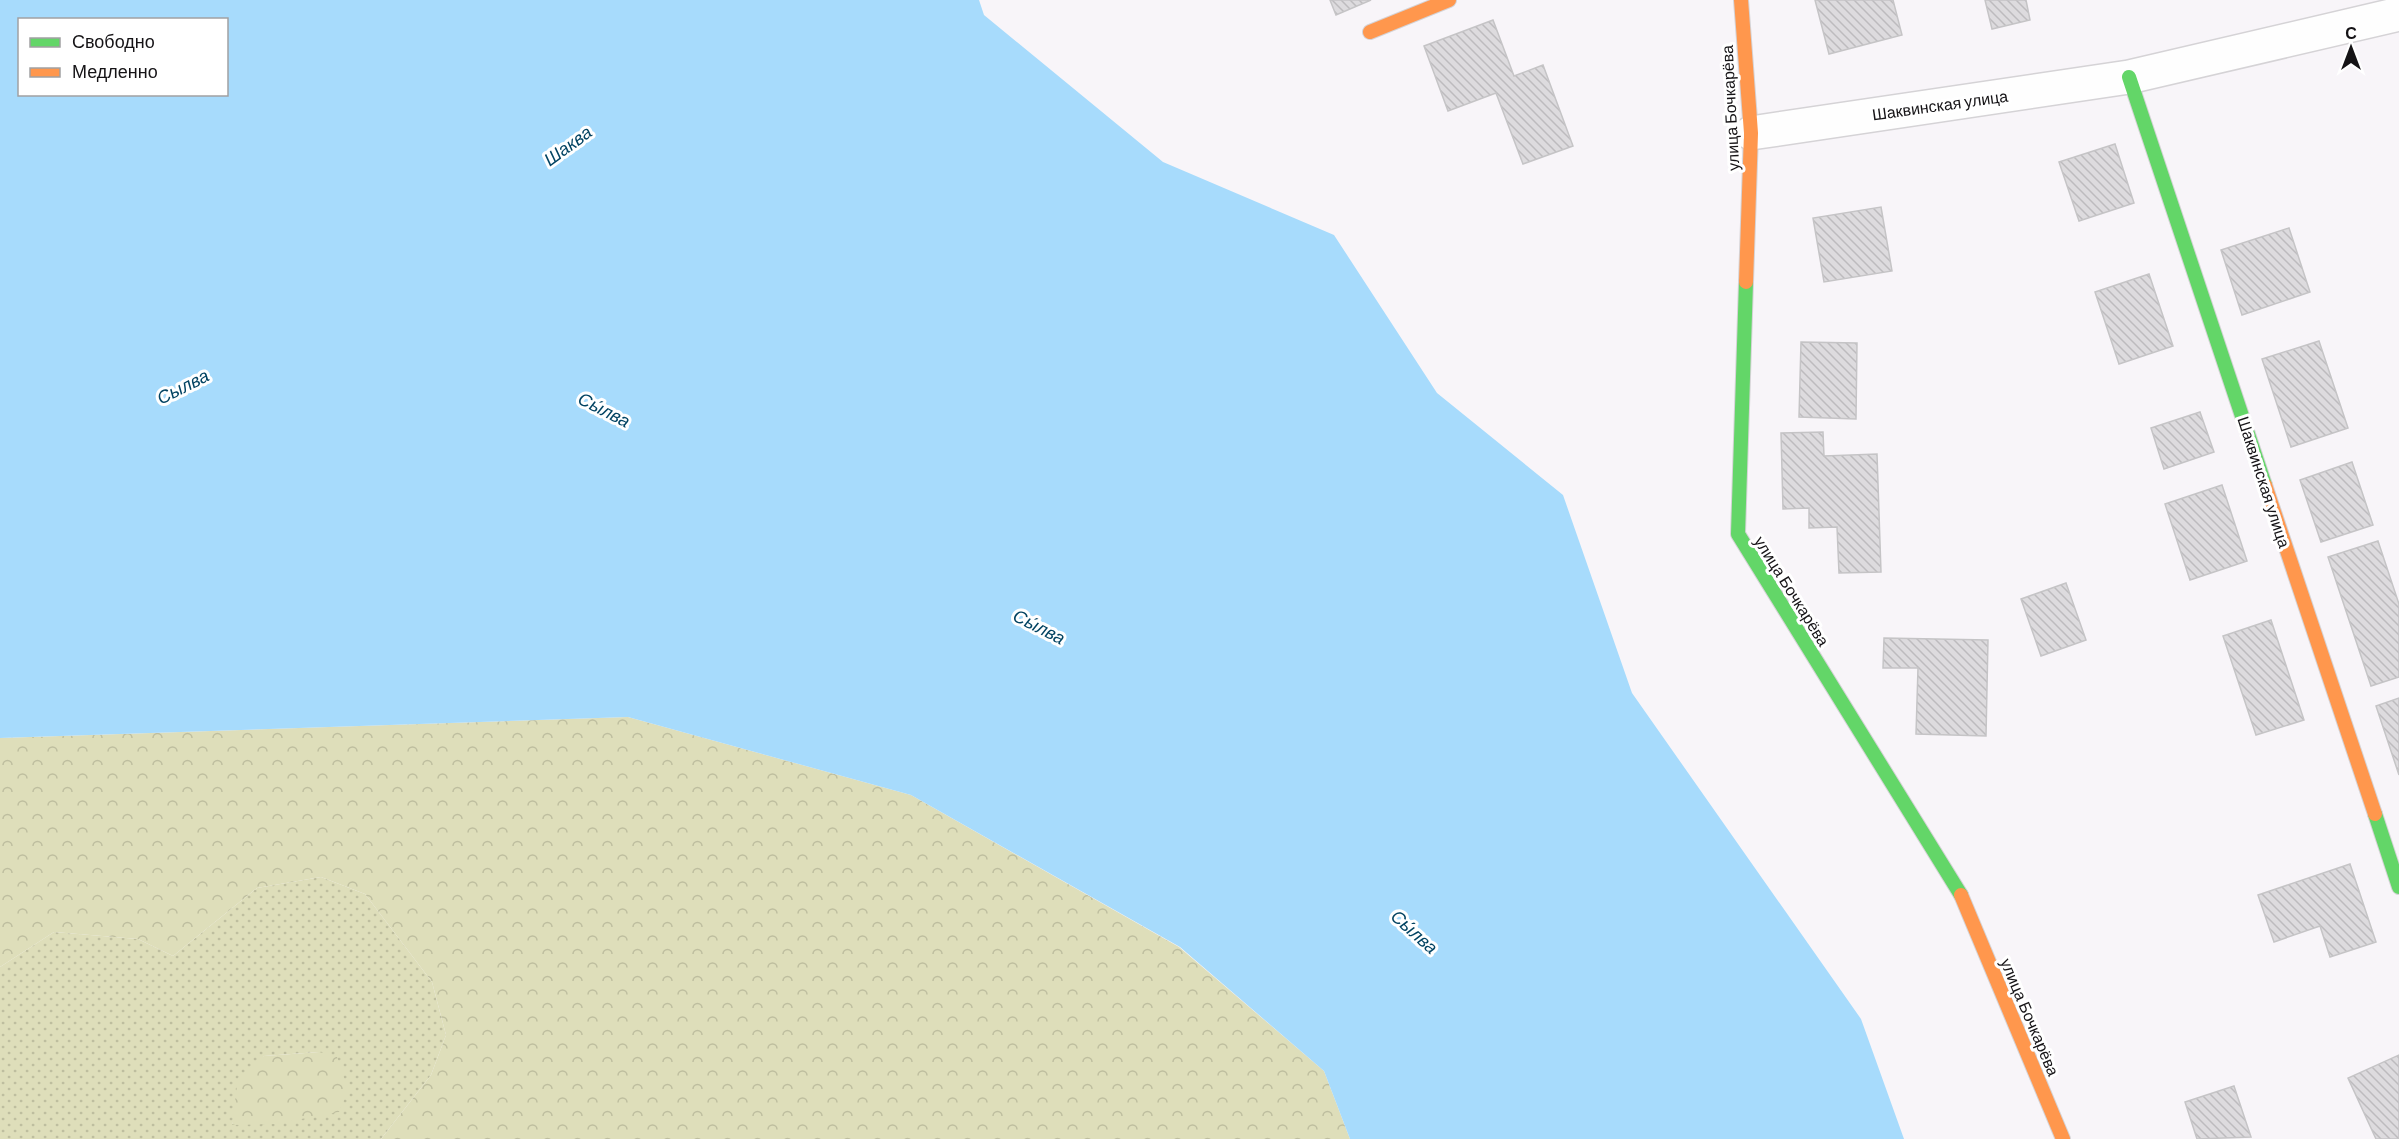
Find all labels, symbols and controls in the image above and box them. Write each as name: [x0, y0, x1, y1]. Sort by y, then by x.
legend: [18, 18, 228, 96]
north arrow: [2321, 18, 2381, 78]
text: С: [2345, 23, 2357, 42]
text: Свободно: [72, 30, 155, 52]
street label: улица Бочкарёва: [1717, 45, 1742, 171]
text: Медленно: [72, 60, 158, 82]
street label: Шаквинская улица: [1871, 86, 2009, 123]
water label: Шаква: [539, 120, 596, 170]
water label: Сылва: [153, 364, 212, 408]
water label: Сы́лва: [575, 387, 634, 431]
street label: Шаквинская улица: [2234, 414, 2295, 550]
street label: улица Бочкарёва: [1751, 532, 1834, 649]
water label: Сы́лва: [1010, 604, 1069, 648]
water label: Сы́лва: [1387, 905, 1443, 958]
street label: улица Бочкарёва: [1997, 955, 2064, 1079]

